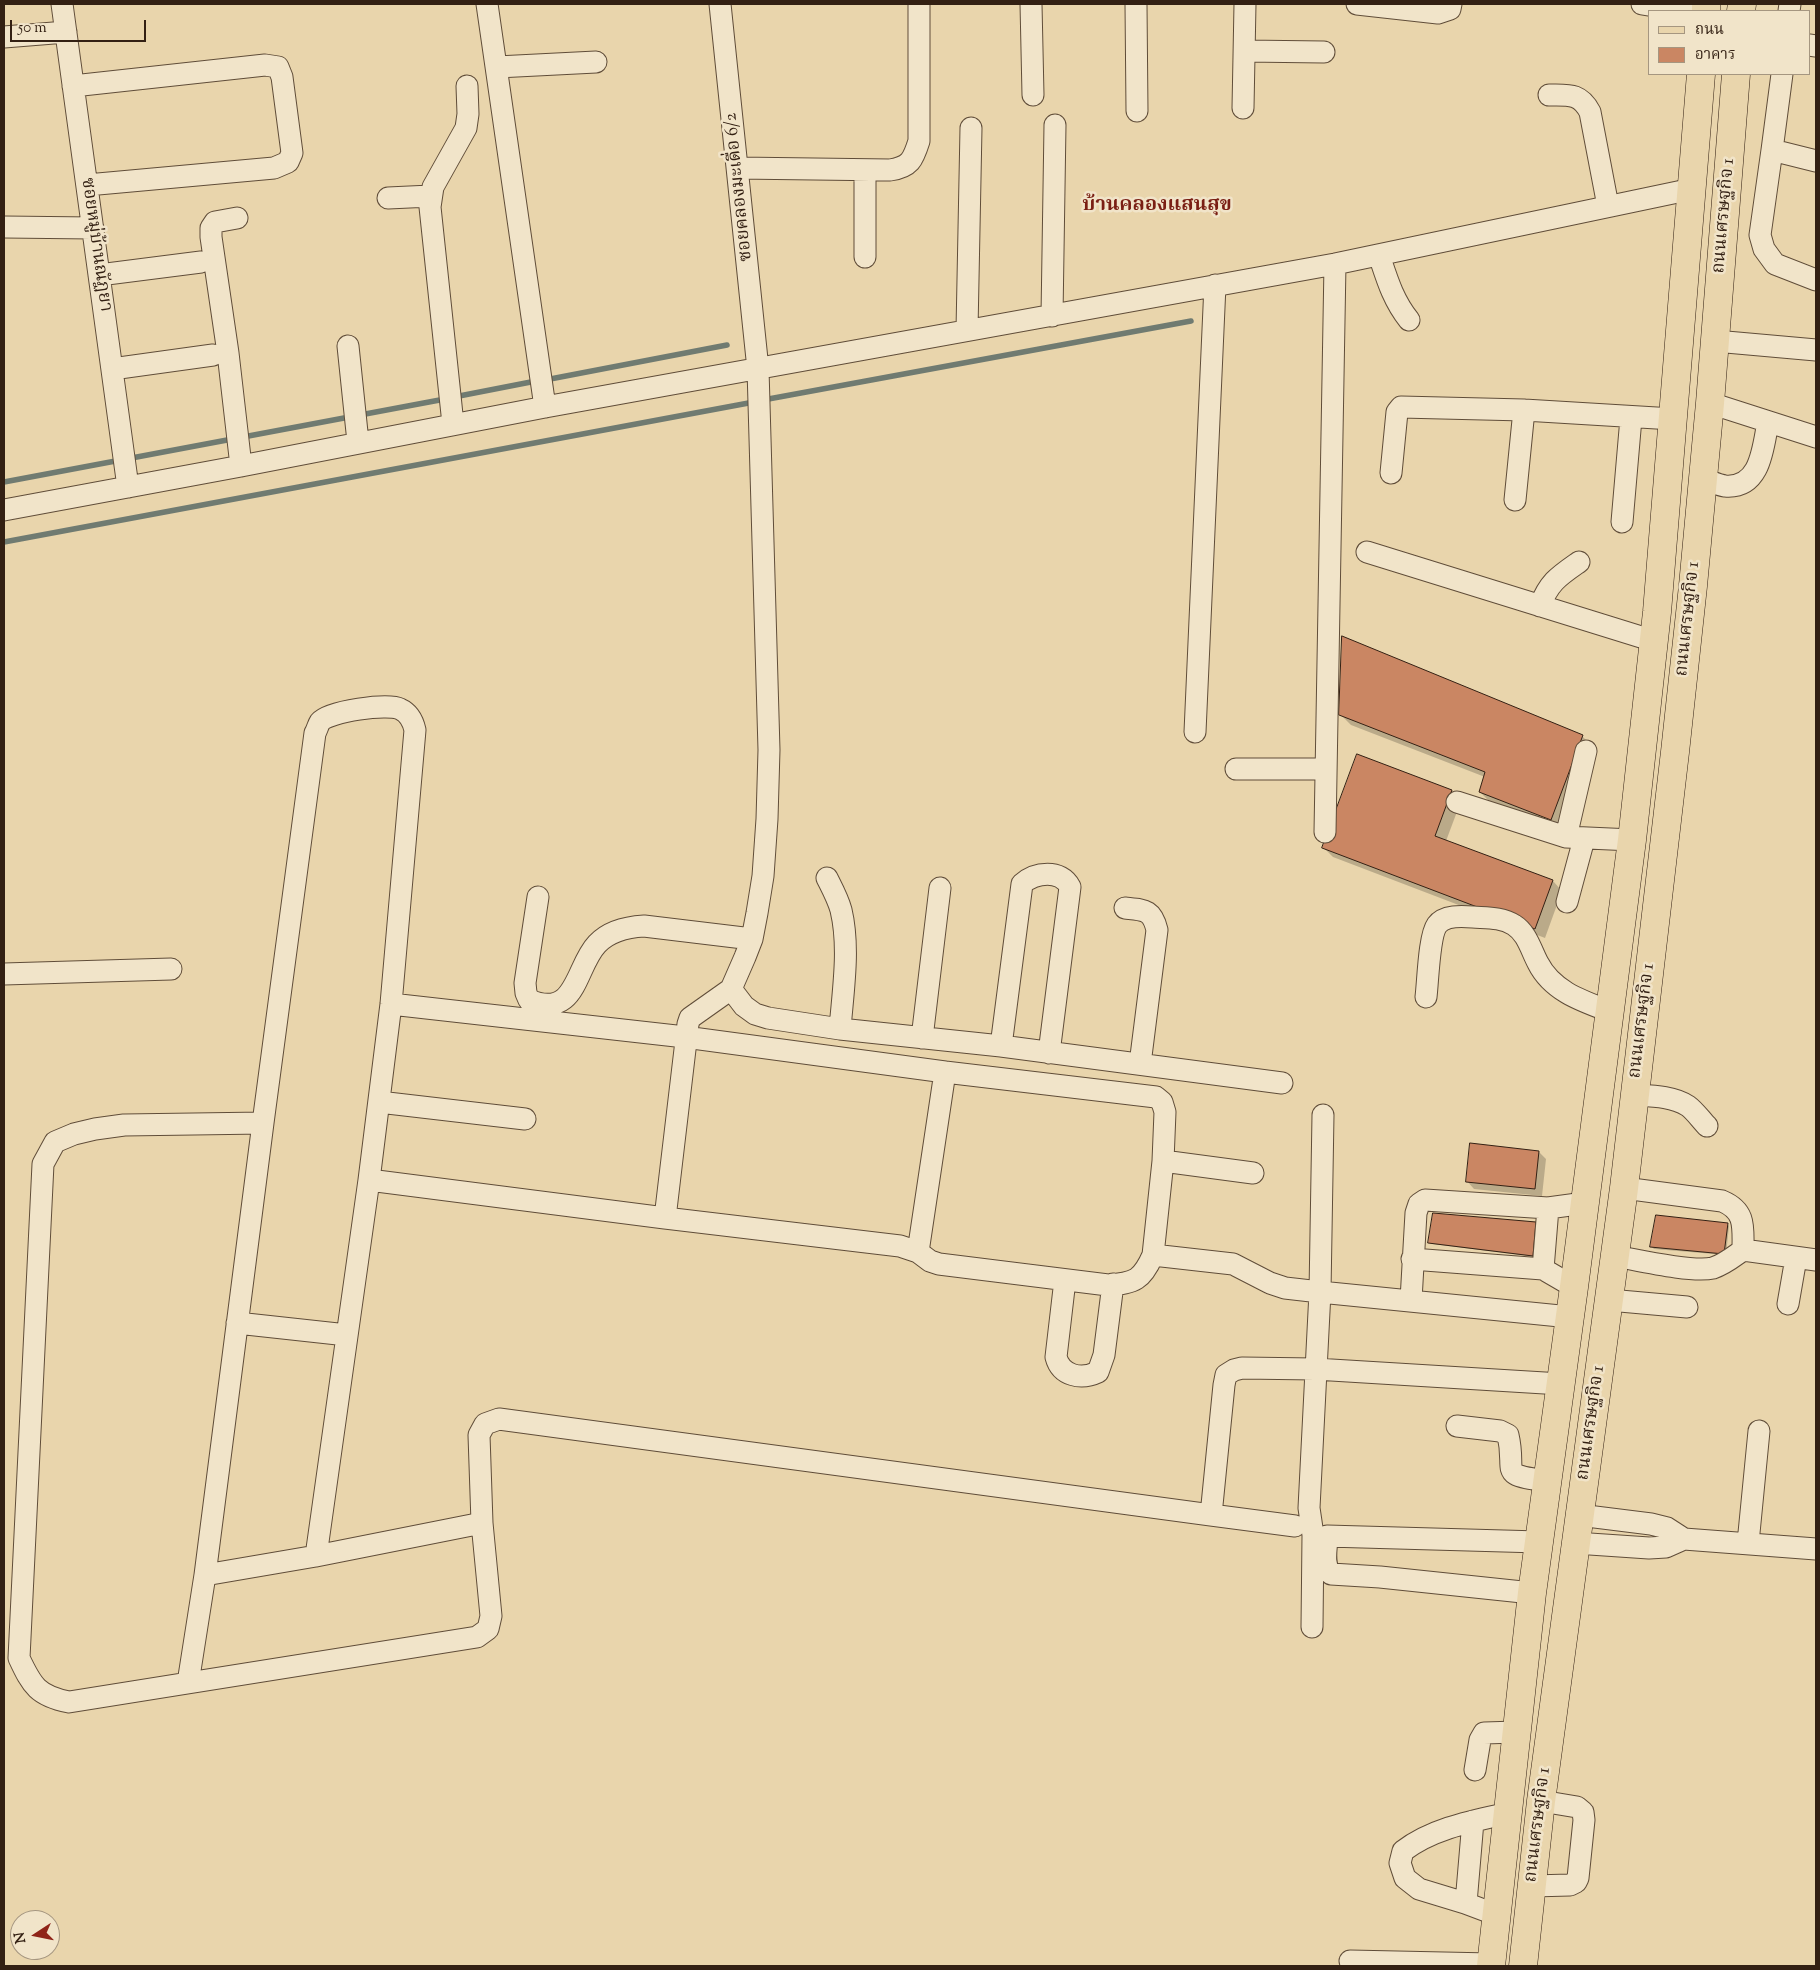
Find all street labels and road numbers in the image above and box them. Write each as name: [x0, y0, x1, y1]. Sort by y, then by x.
street label: ซอยคลองมะเดื่อ 6/2: [721, 112, 759, 262]
street label: ถนนเศรษฐกิจ 1: [1709, 157, 1741, 275]
street label: ซอยหมู่บ้านณัฏยา: [75, 177, 115, 313]
street label: ถนนเศรษฐกิจ 1: [1672, 560, 1706, 678]
street label: ถนนเศรษฐกิจ 1: [1625, 962, 1661, 1080]
street label: ถนนเศรษฐกิจ 1: [1573, 1364, 1611, 1482]
street label: ถนนเศรษฐกิจ 1: [1521, 1766, 1557, 1884]

